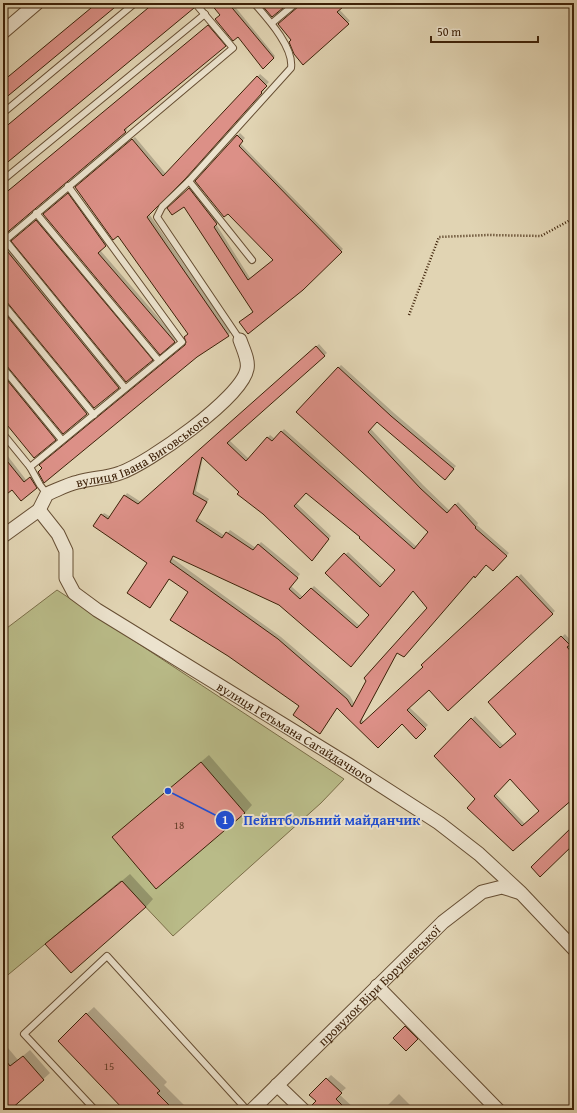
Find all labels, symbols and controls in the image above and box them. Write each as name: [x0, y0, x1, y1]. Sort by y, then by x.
scale bar: [431, 18, 538, 44]
text: 50 m: [437, 23, 461, 40]
street label: вулиця Івана Виговського: [73, 409, 213, 492]
street label: вулиця Гетьмана Сагайдачного: [213, 677, 378, 788]
callout: Пейнтбольний майданчик: [215, 807, 428, 833]
text: Пейнтбольний майданчик: [244, 810, 421, 830]
text: 1: [222, 811, 228, 828]
house number: 18: [174, 817, 184, 833]
street label: провулок Віри Борушевської: [313, 920, 444, 1050]
house number: 15: [104, 1058, 114, 1074]

